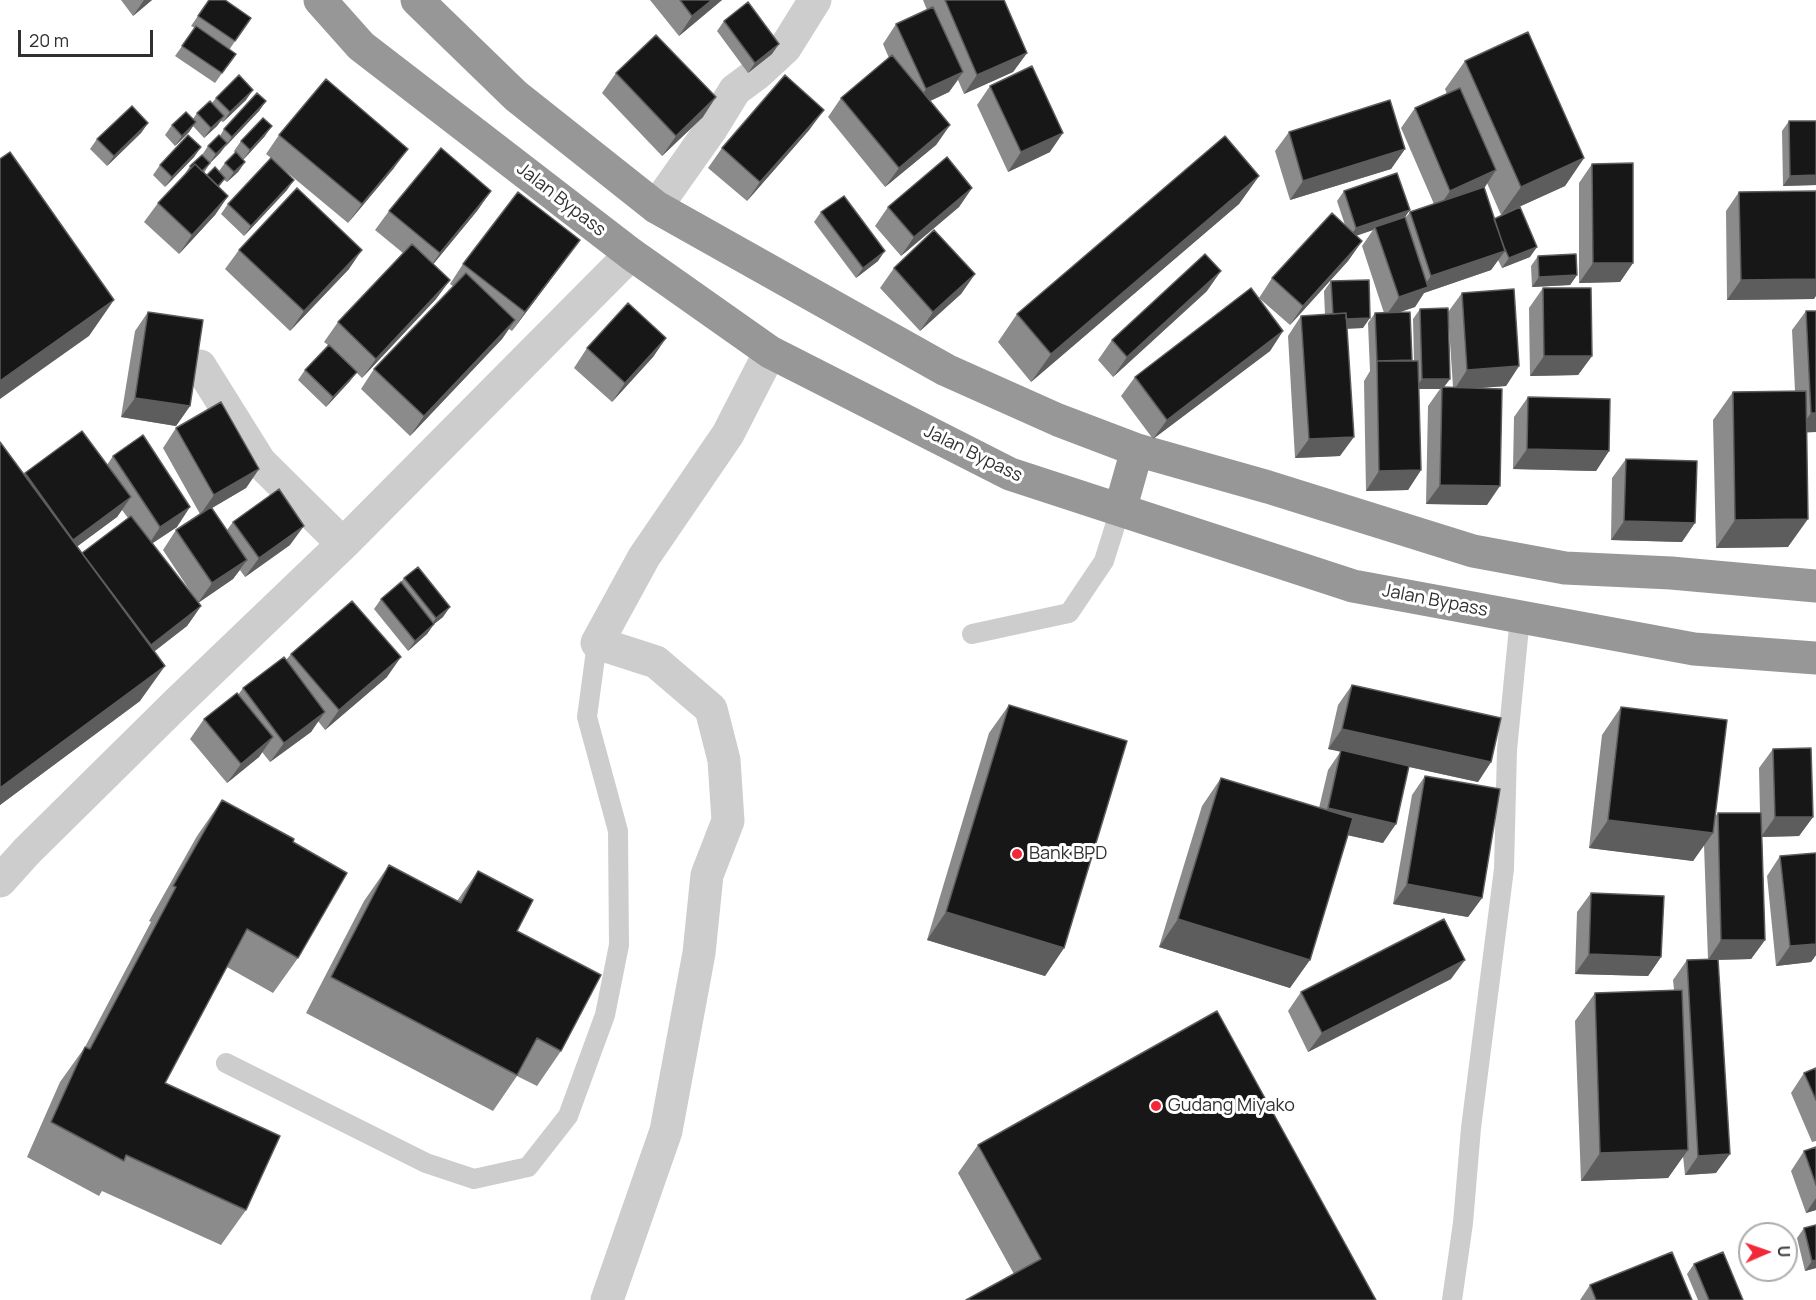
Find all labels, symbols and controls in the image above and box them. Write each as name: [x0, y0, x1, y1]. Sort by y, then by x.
scale bar: [21, 18, 156, 56]
text: 20 m: [29, 28, 69, 52]
street label: Jalan Bypass: [512, 159, 610, 241]
street label: Jalan Bypass: [920, 421, 1026, 487]
street label: Jalan Bypass: [1380, 580, 1490, 622]
place label: Bank BPD: [1029, 843, 1107, 865]
marker: Bank BPD: [1010, 847, 1024, 861]
place label: Gudang Miyako: [1168, 1095, 1295, 1117]
marker: Gudang Miyako: [1149, 1099, 1163, 1113]
north arrow: [1738, 1222, 1798, 1282]
text: U: [1773, 1245, 1795, 1258]

